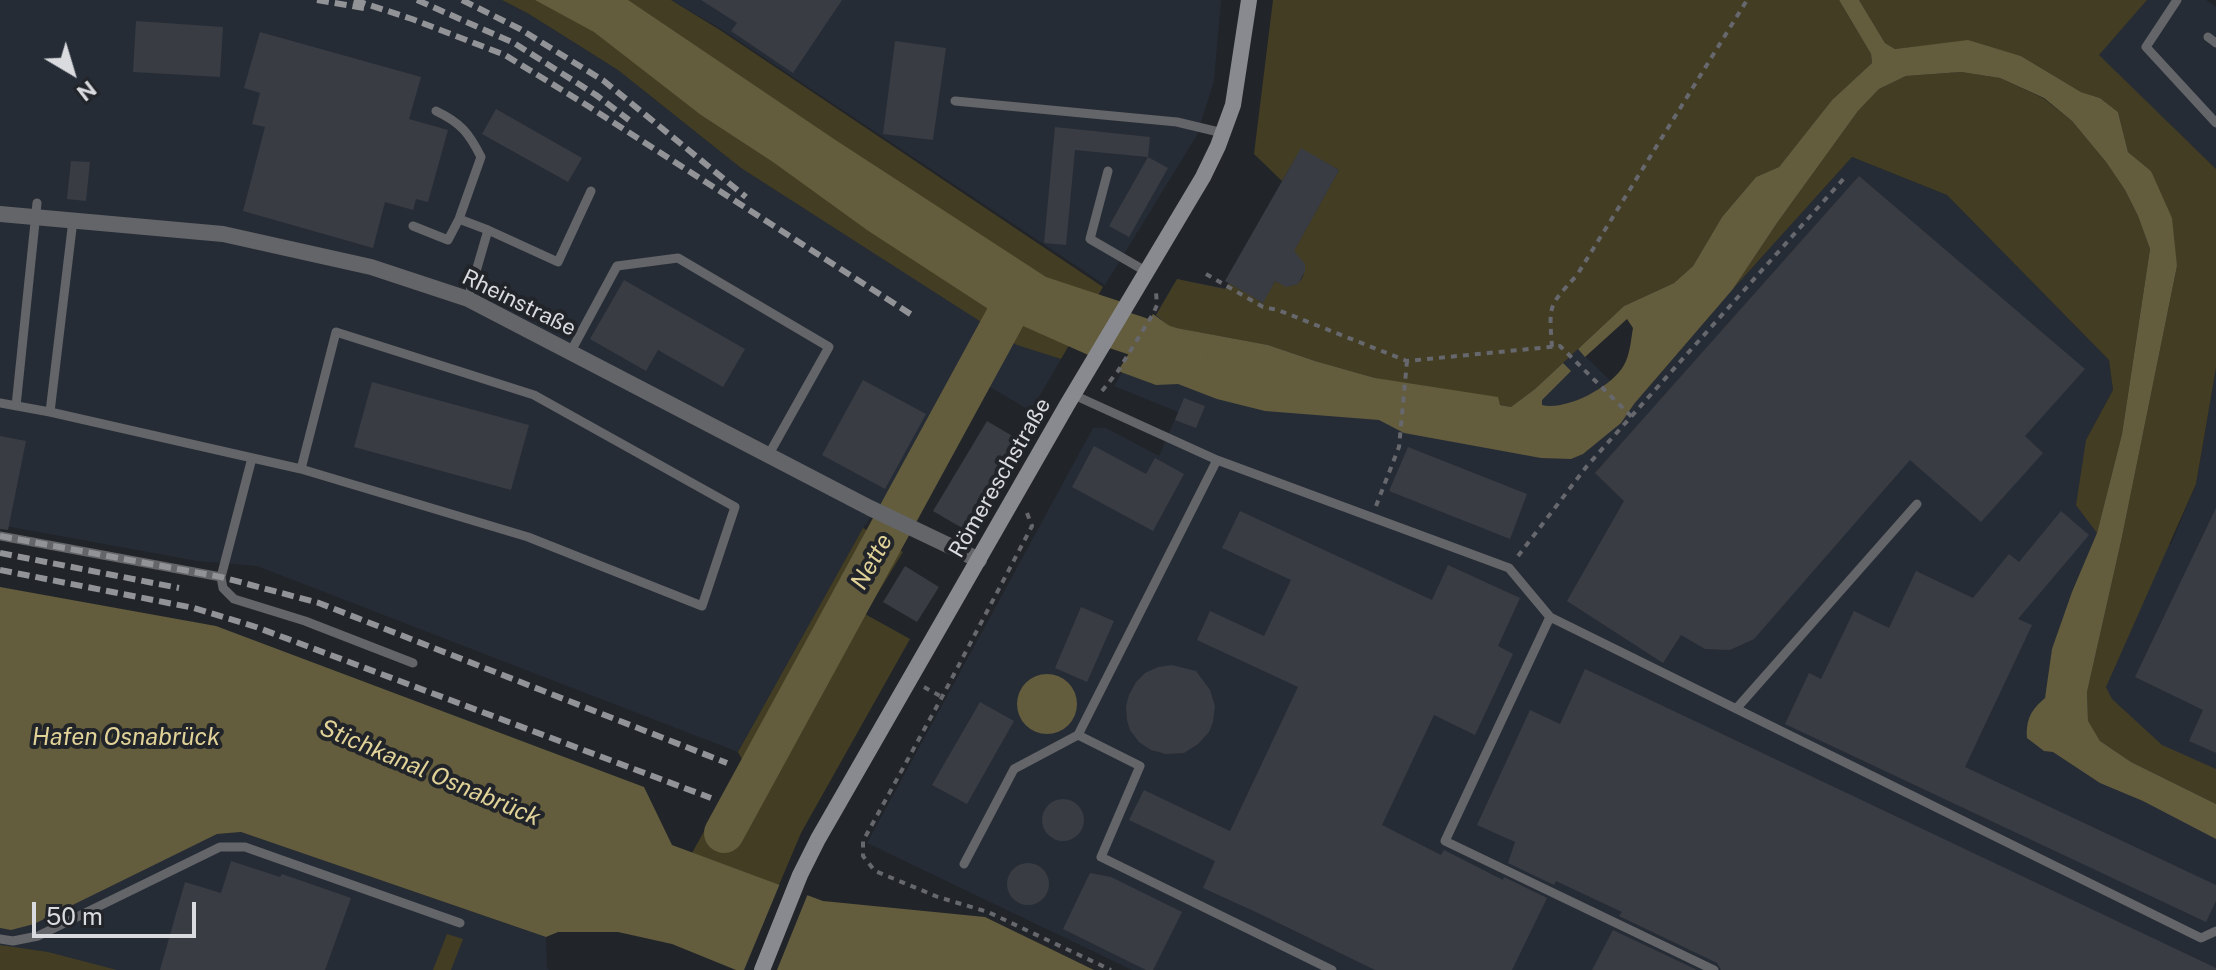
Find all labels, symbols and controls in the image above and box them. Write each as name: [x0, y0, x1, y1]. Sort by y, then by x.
north arrow: [32, 32, 112, 112]
text: N: [72, 75, 102, 106]
street label: Rheinstraße: [458, 264, 580, 342]
street label: Römereschstraße: [944, 393, 1056, 563]
water label: Nette: [845, 529, 899, 595]
water label: Stichkanal Osnabrück: [315, 713, 545, 833]
water label: Hafen Osnabrück: [32, 724, 220, 752]
scale bar: [36, 886, 200, 936]
text: 50 m: [46, 902, 103, 930]

